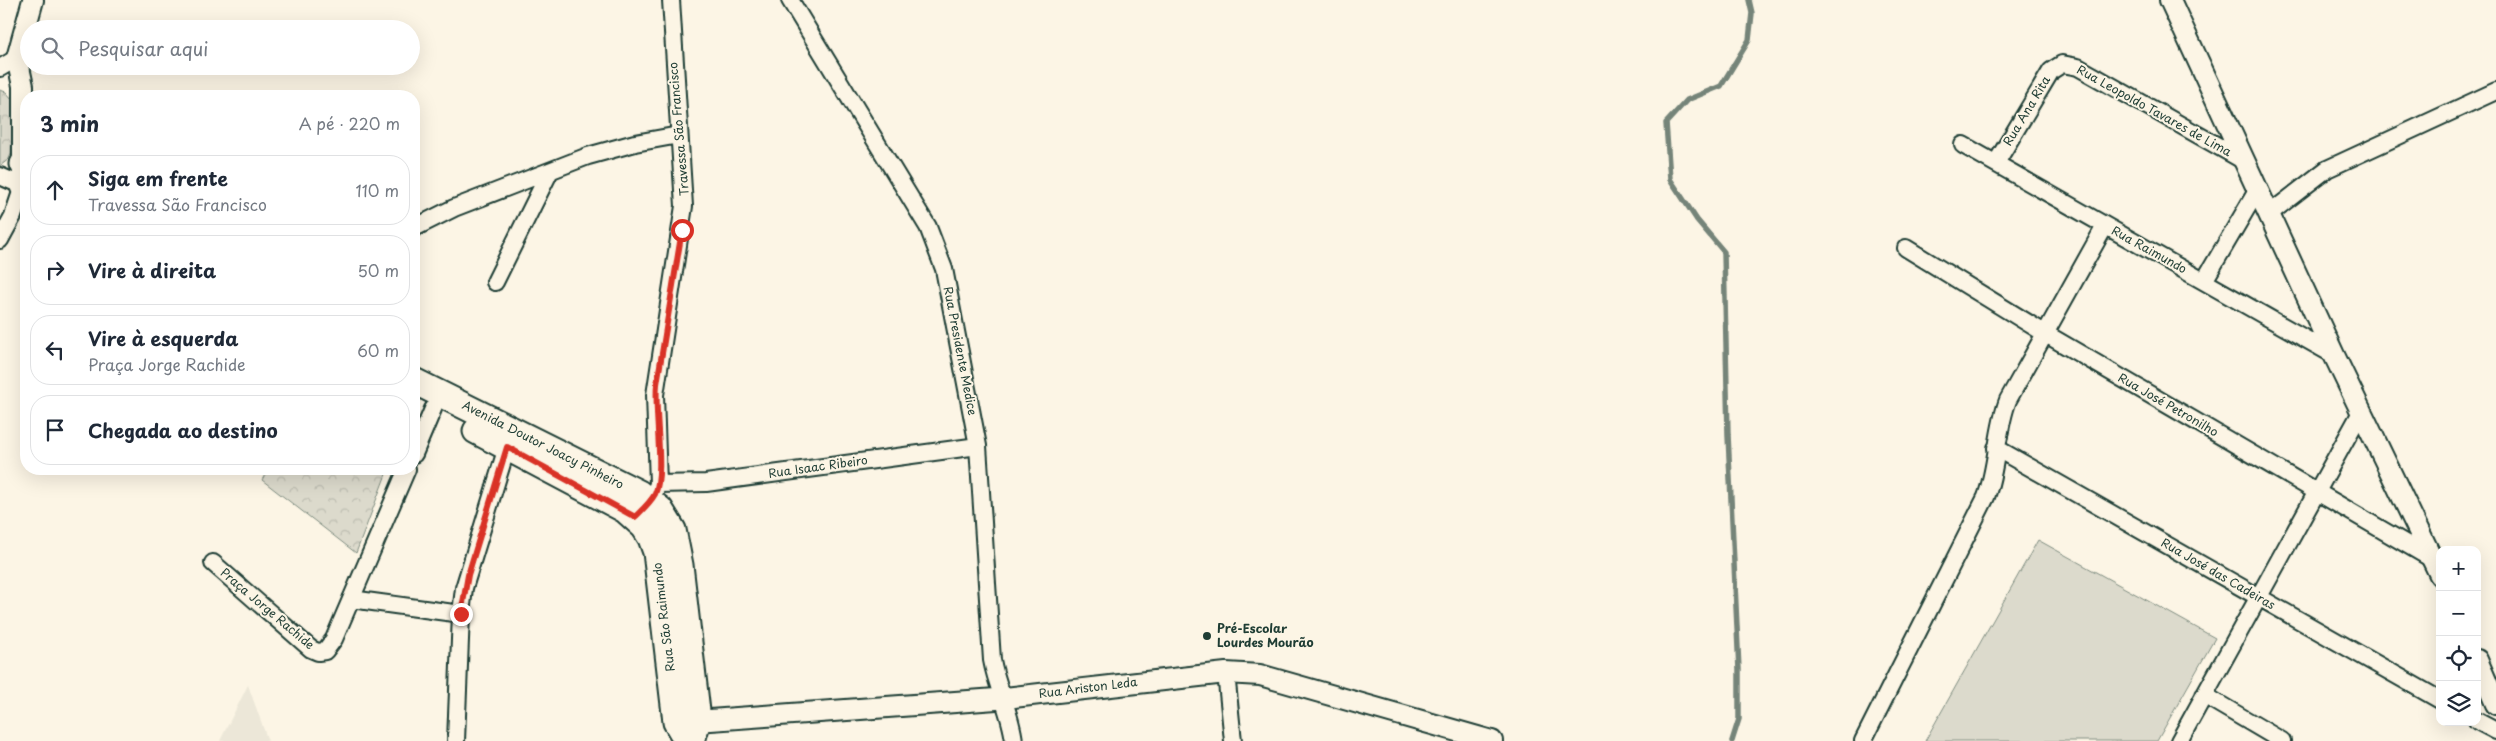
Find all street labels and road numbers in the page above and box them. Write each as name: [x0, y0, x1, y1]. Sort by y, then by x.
street label: Rua Leopoldo Tavares de Lima: [2074, 60, 2235, 160]
street label: Travessa São Francisco: [663, 61, 693, 197]
street label: Rua Ana Rita: [1998, 72, 2054, 149]
street label: Rua Raimundo: [2109, 221, 2191, 277]
street label: Rua Presidente Medice: [940, 285, 982, 417]
street label: Rua José Petronilho: [2115, 368, 2222, 440]
street label: Avenida Doutor Joacy Pinheiro: [460, 395, 628, 493]
street label: Rua Isaac Ribeiro: [767, 450, 869, 482]
street label: Rua José das Cadeiras: [2158, 533, 2279, 613]
street label: Rua São Raimundo: [647, 561, 679, 673]
street label: Praça Jorge Rachide: [217, 563, 319, 653]
street label: Rua Ariston Leda: [1038, 672, 1139, 702]

